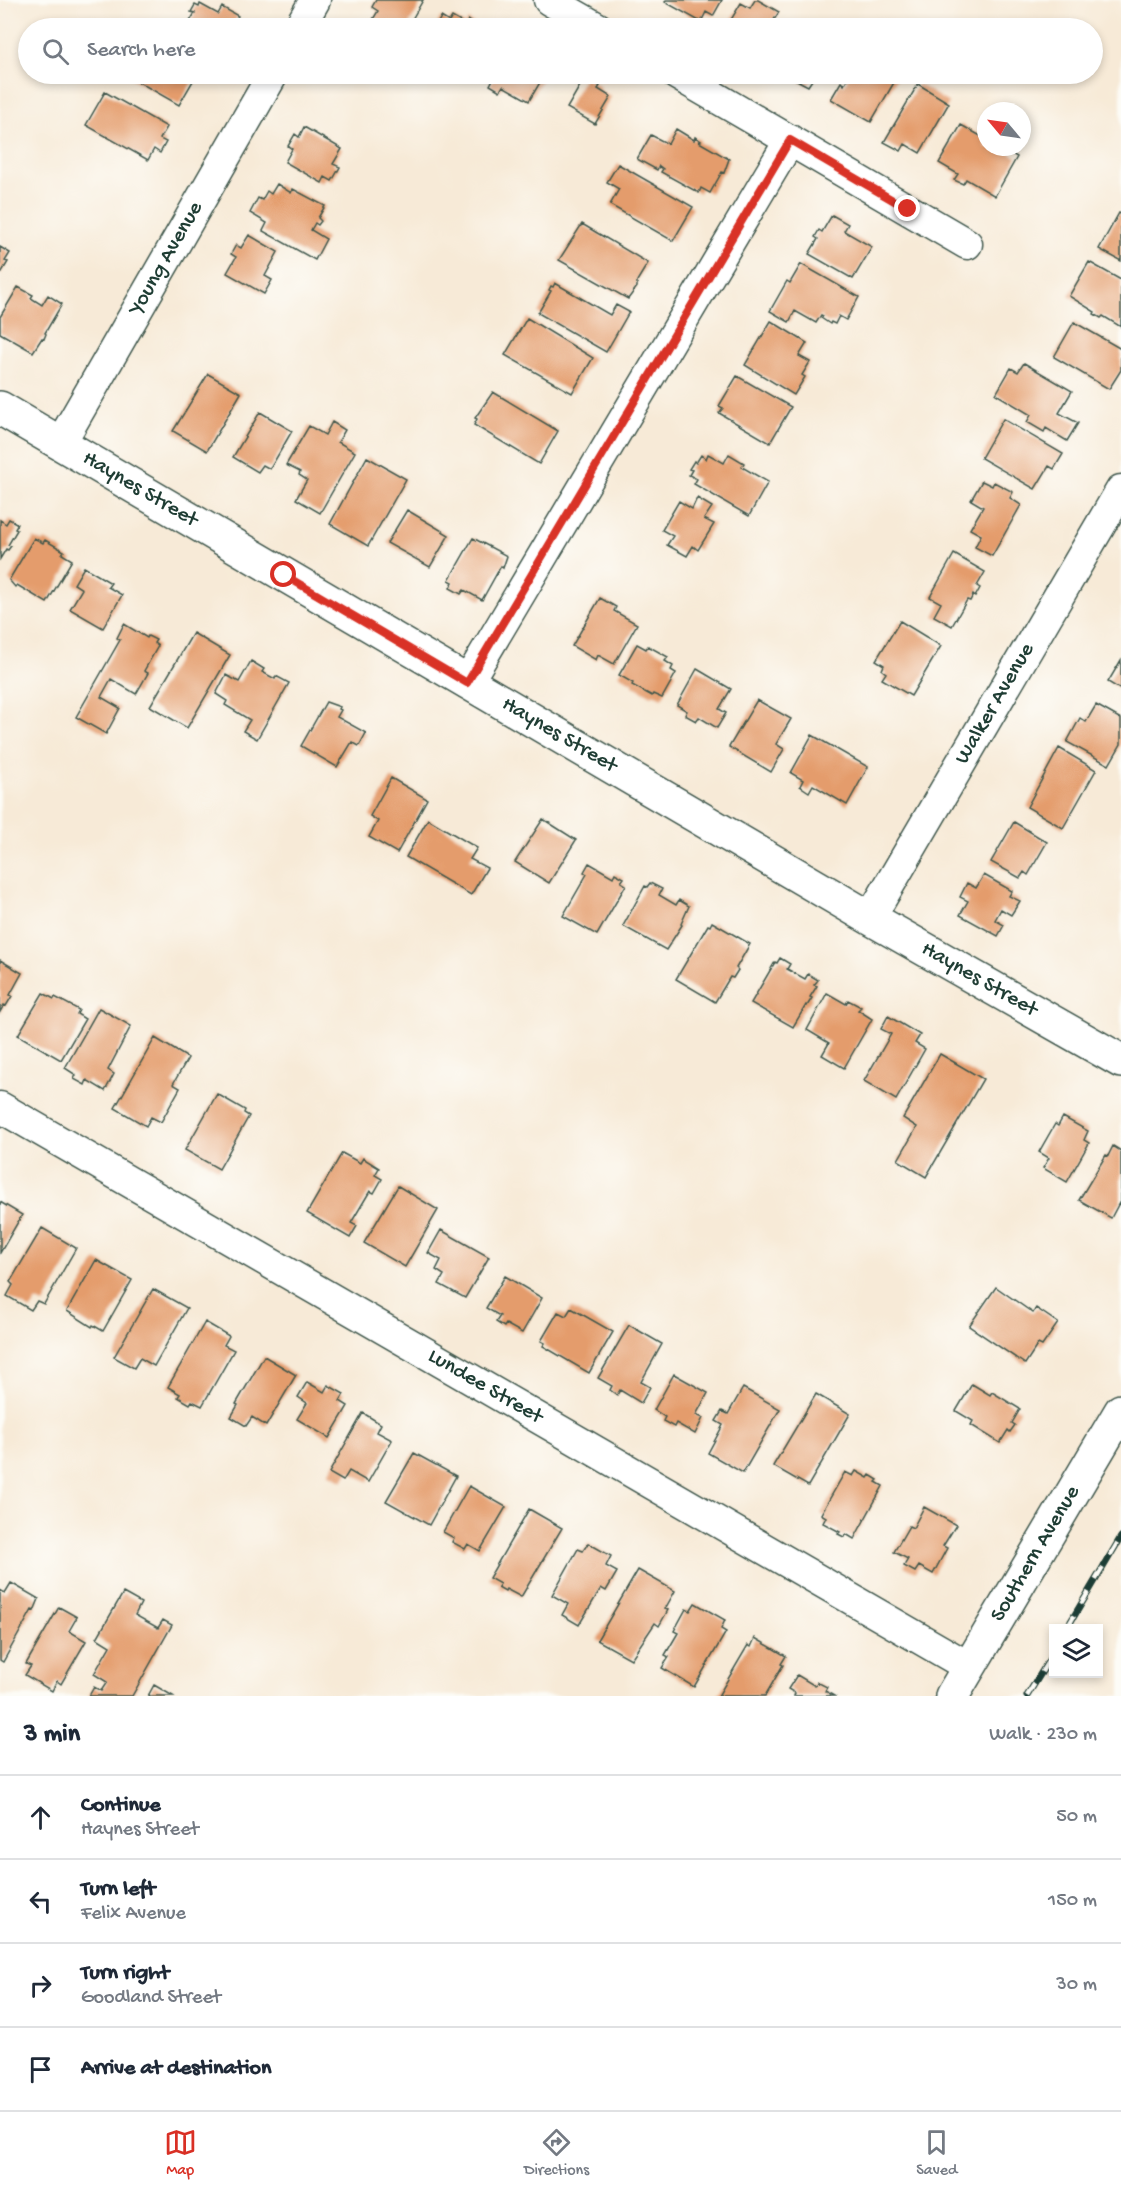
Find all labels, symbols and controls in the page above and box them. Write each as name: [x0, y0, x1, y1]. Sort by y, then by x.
search box: [18, 18, 1103, 84]
icon: search: [39, 35, 72, 68]
text: Search here: [87, 38, 195, 64]
north arrow: [977, 102, 1031, 156]
route end: [894, 195, 920, 221]
street label: Young Avenue: [123, 197, 210, 322]
street label: Haynes Street: [77, 446, 204, 535]
route start: [270, 561, 296, 587]
street label: Walker Avenue: [950, 638, 1041, 769]
street label: Haynes Street: [497, 692, 623, 781]
street label: Haynes Street: [916, 937, 1044, 1024]
street label: Lundee Street: [423, 1344, 549, 1432]
street label: Southern Avenue: [986, 1481, 1087, 1627]
map controls: [1049, 1624, 1103, 1678]
button: layers: [1049, 1624, 1103, 1678]
text: 3 min: [24, 1720, 80, 1751]
text: Walk · 230 m: [989, 1724, 1097, 1747]
text: Continue: [81, 1793, 161, 1819]
icon: ahead: [24, 1801, 57, 1834]
text: 50 m: [1056, 1806, 1097, 1829]
text: Haynes Street: [81, 1819, 199, 1842]
text: Turn left: [81, 1877, 155, 1903]
icon: left: [24, 1885, 57, 1918]
text: 150 m: [1048, 1890, 1097, 1913]
text: Felix Avenue: [81, 1903, 186, 1926]
text: Turn right: [81, 1961, 169, 1987]
icon: right: [24, 1969, 57, 2002]
text: 30 m: [1056, 1974, 1097, 1997]
text: Goodland Street: [81, 1987, 221, 2010]
icon: arrive: [24, 2053, 57, 2086]
text: Arrive at destination: [81, 2056, 271, 2082]
tab: Map: [164, 2126, 197, 2181]
tab: Directions: [524, 2126, 589, 2181]
tab: Saved: [916, 2126, 957, 2181]

